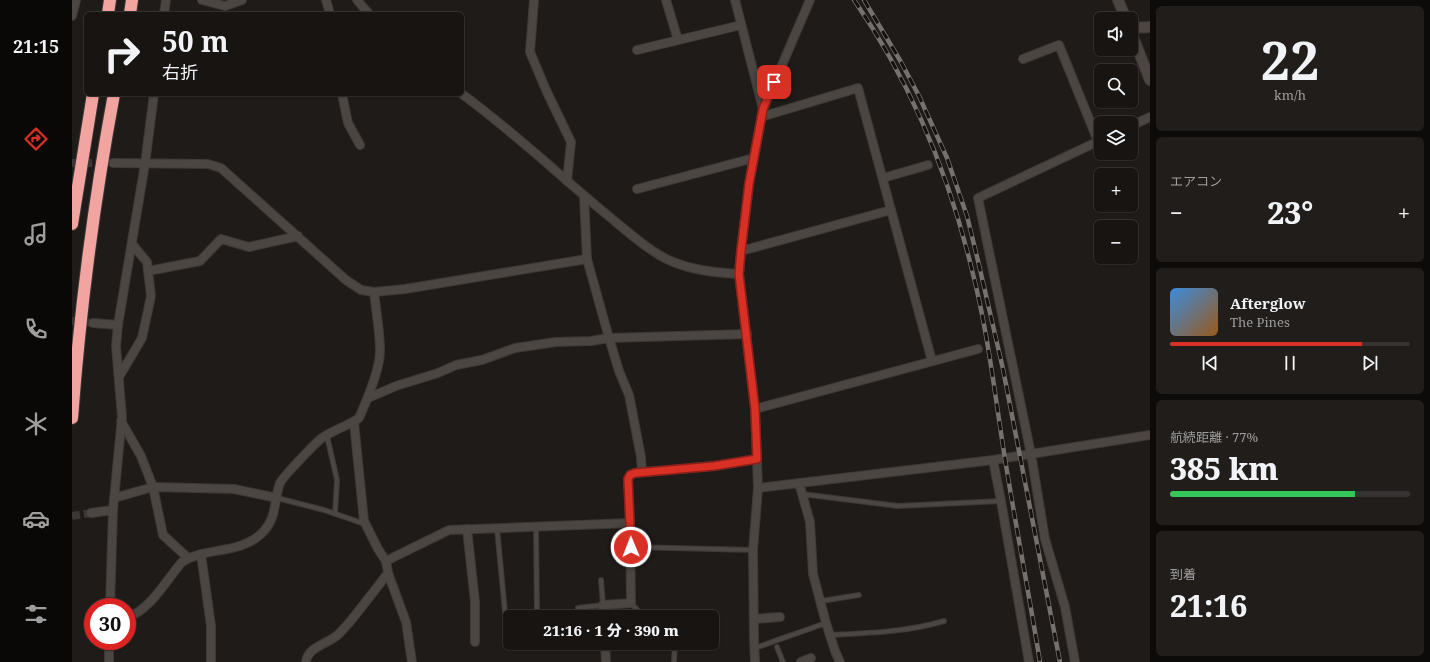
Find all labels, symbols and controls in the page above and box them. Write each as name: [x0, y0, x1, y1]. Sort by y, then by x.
map controls: [1094, 12, 1138, 264]
button: sound: [1094, 12, 1138, 56]
text: 50 m: [162, 22, 229, 60]
text: 22: [1261, 24, 1319, 95]
icon: right: [96, 28, 148, 80]
text: 21:15: [13, 34, 59, 58]
text: 右折: [162, 60, 198, 84]
button: search: [1094, 64, 1138, 108]
pin: [757, 65, 791, 99]
icon: arrive: [763, 71, 785, 93]
text: km/h: [1274, 86, 1306, 104]
button: layers: [1094, 116, 1138, 160]
icon: directions: [22, 125, 50, 153]
button: +: [1094, 168, 1138, 212]
text: エアコン: [1170, 172, 1222, 190]
text: 23°: [1267, 192, 1313, 233]
text: −: [1170, 197, 1183, 227]
text: +: [1398, 197, 1410, 227]
icon: music: [22, 220, 50, 248]
button: −: [1094, 220, 1138, 264]
text: Afterglow: [1230, 293, 1306, 313]
text: The Pines: [1230, 313, 1290, 331]
icon: phone: [22, 315, 50, 343]
icon: previous: [1199, 352, 1221, 374]
icon: pause: [1279, 352, 1301, 374]
icon: next: [1359, 352, 1381, 374]
icon: climate: [22, 410, 50, 438]
text: 航続距離 · 77%: [1170, 428, 1258, 446]
text: 385 km: [1170, 448, 1279, 489]
icon: car: [22, 505, 50, 533]
position arrow: [610, 526, 652, 568]
text: 到着: [1170, 565, 1196, 583]
text: 21:16: [1170, 585, 1247, 626]
speed limit sign: 30: [84, 598, 136, 650]
icon: filters: [22, 600, 50, 628]
text: 21:16 · 1 分 · 390 m: [543, 620, 679, 640]

